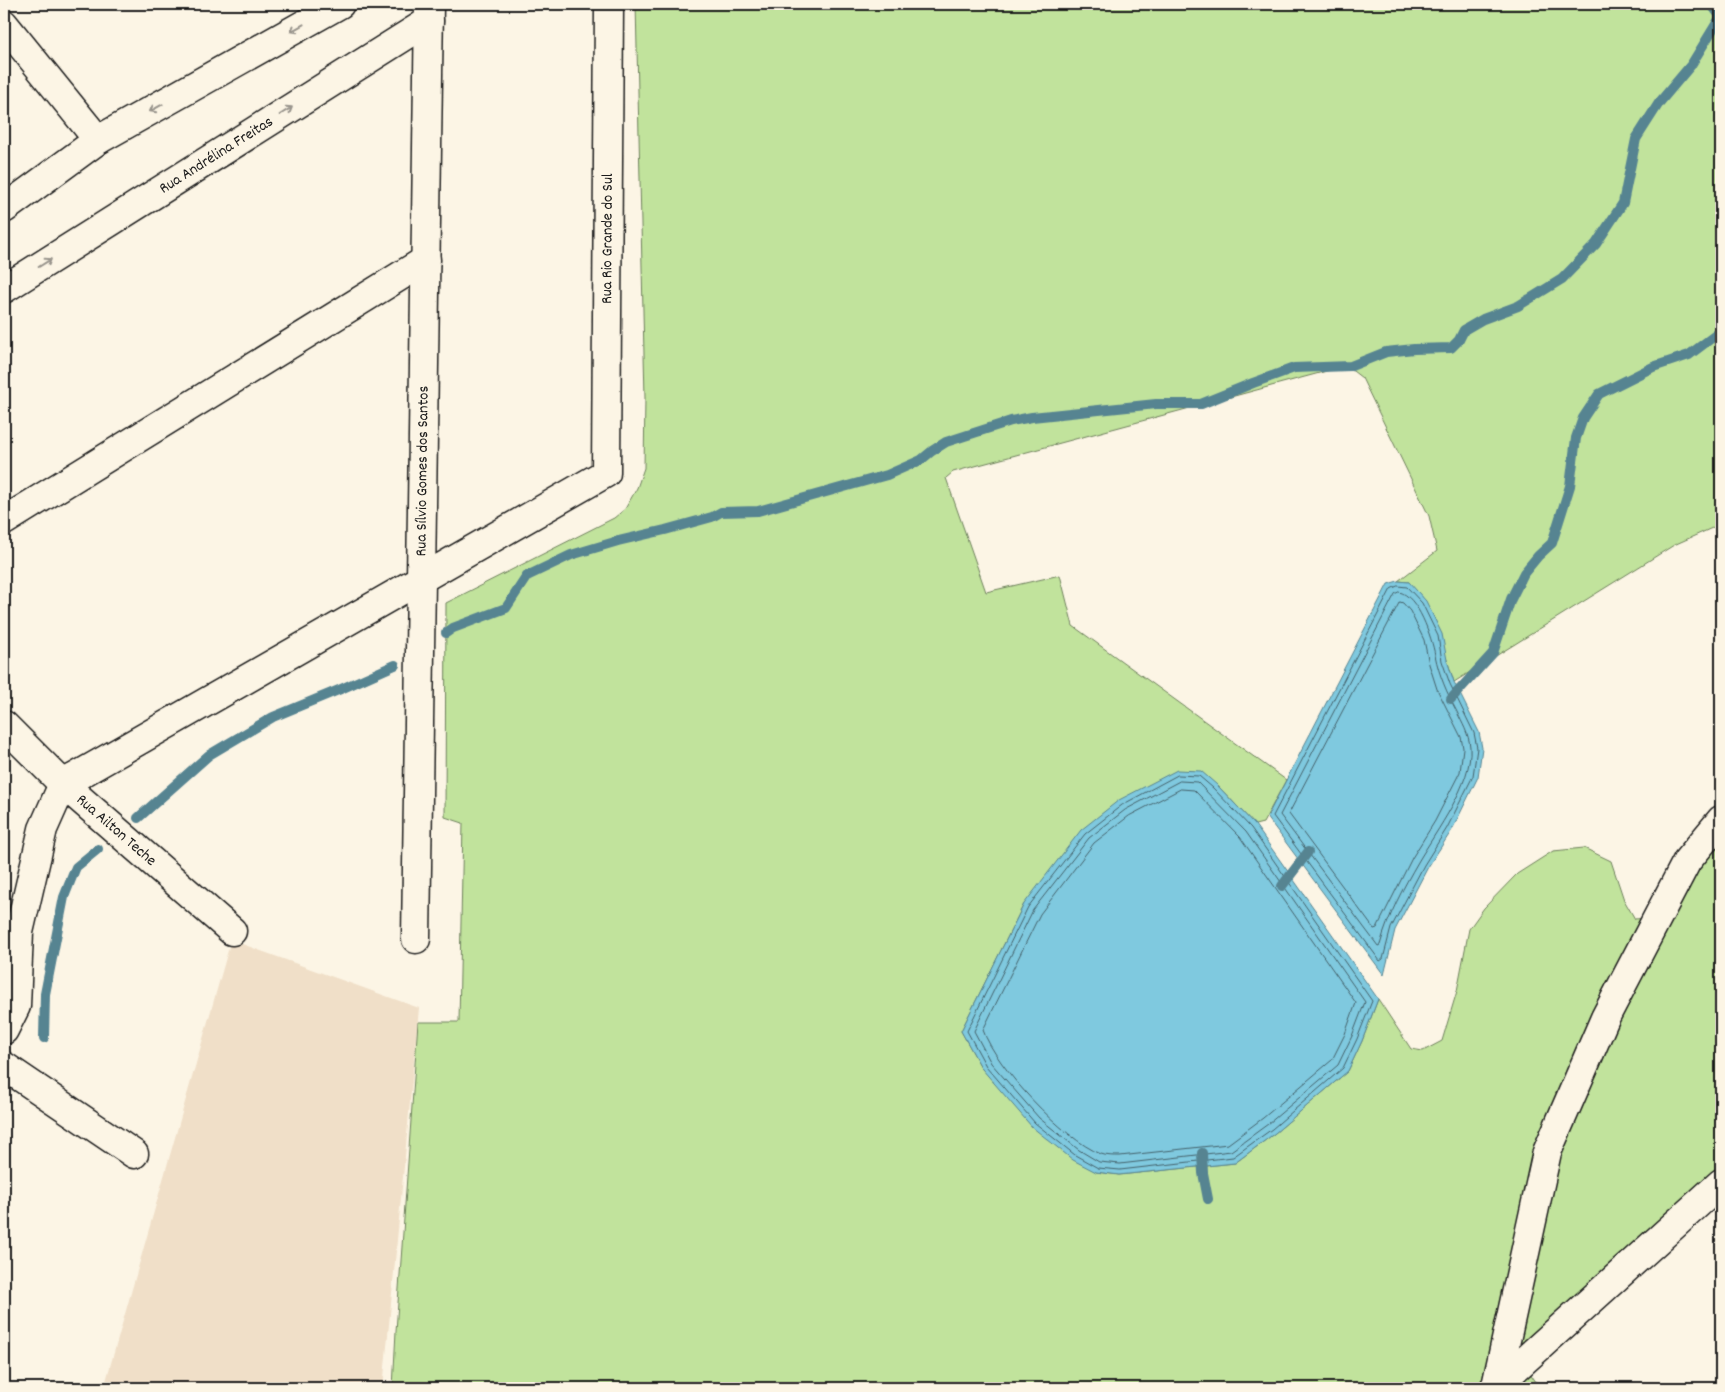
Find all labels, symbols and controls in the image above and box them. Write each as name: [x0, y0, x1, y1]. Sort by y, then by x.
one-way arrow: [291, 23, 305, 33]
one-way arrow: [149, 103, 163, 113]
one-way arrow: [279, 106, 293, 117]
street label: Rua Andrélina Freitas: [155, 110, 278, 200]
street label: Rua Rio Grande do Sul: [596, 173, 619, 304]
one-way arrow: [38, 258, 52, 269]
street label: Rua Sílvio Gomes dos Santos: [410, 385, 435, 557]
street label: Rua Ailton Teche: [71, 789, 161, 872]

